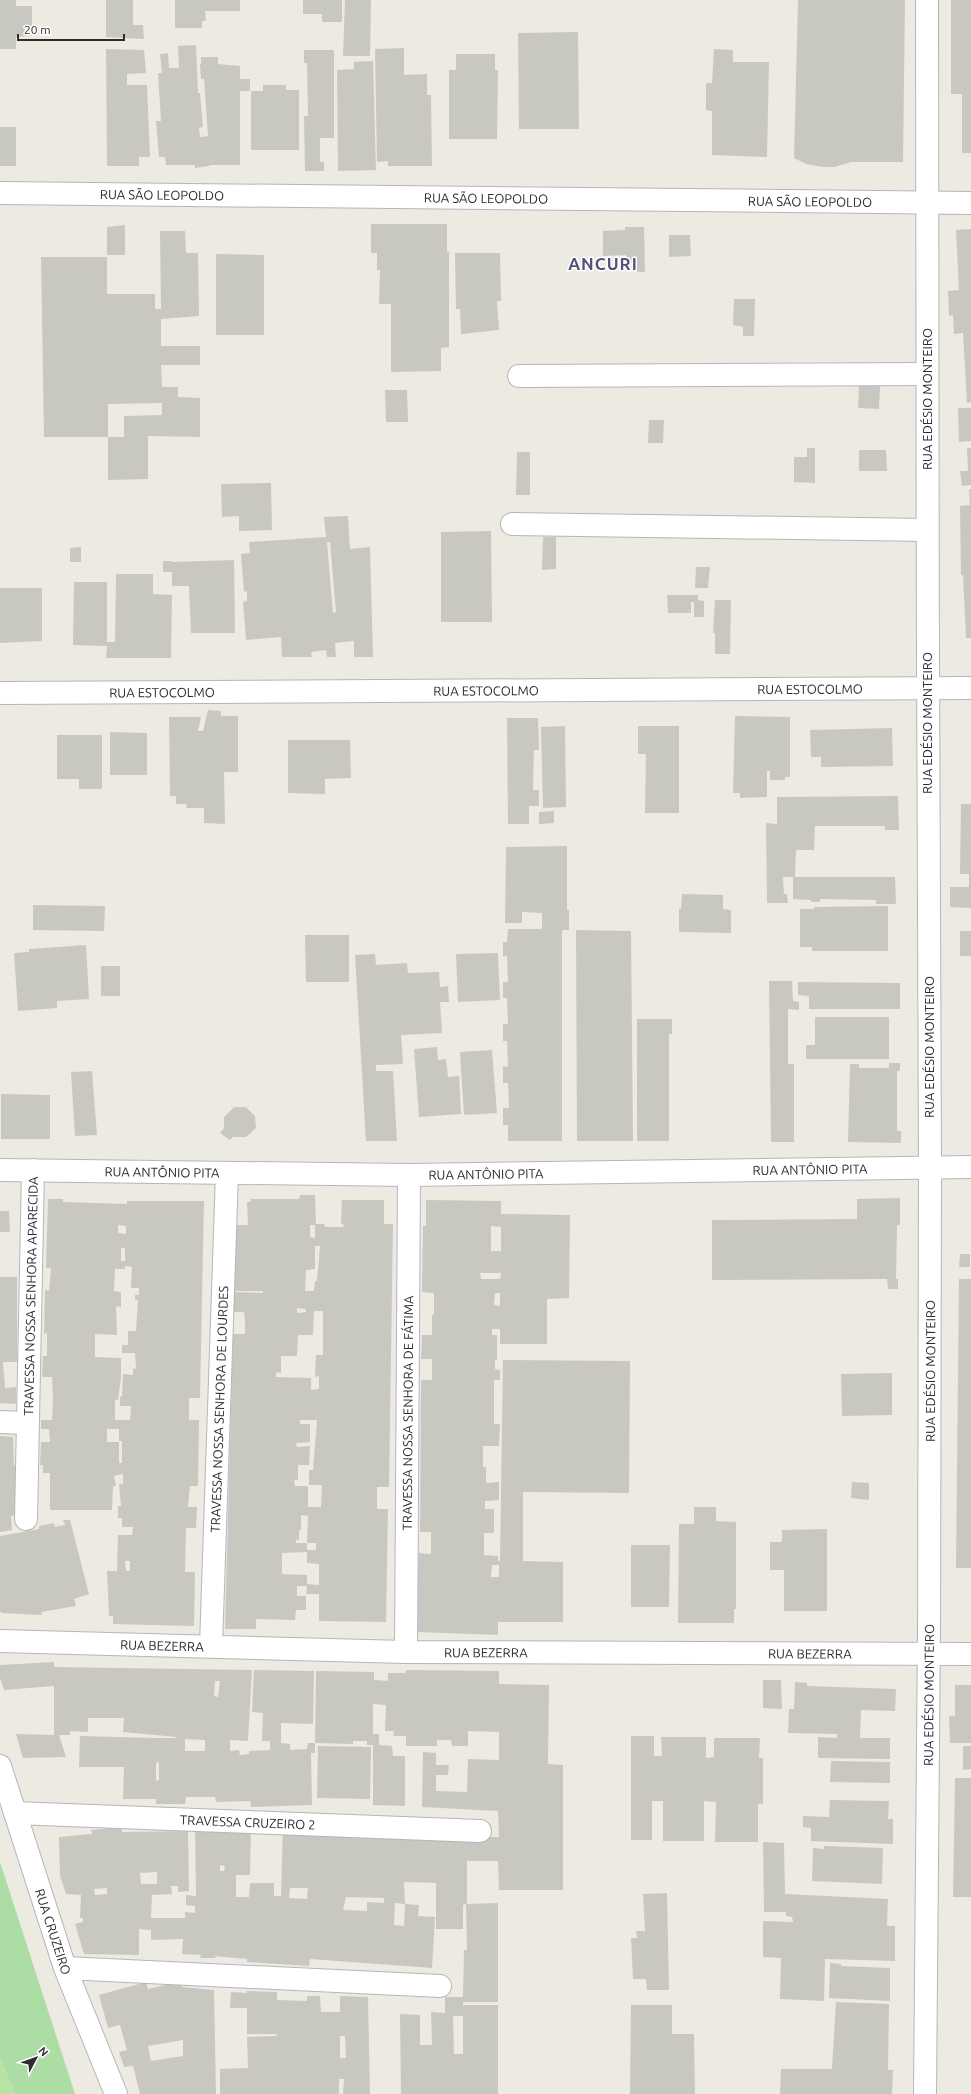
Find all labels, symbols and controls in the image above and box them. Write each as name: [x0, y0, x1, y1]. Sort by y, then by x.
scale bar: [18, 16, 124, 42]
text: 20 m: [24, 23, 51, 36]
street label: RUA SÃO LEOPOLDO: [100, 187, 224, 202]
street label: RUA SÃO LEOPOLDO: [424, 190, 548, 206]
street label: RUA SÃO LEOPOLDO: [748, 194, 872, 209]
district label: ANCURI: [568, 254, 638, 273]
street label: RUA EDÉSIO MONTEIRO: [919, 328, 934, 470]
street label: RUA EDÉSIO MONTEIRO: [919, 652, 934, 794]
street label: RUA ESTOCOLMO: [757, 682, 863, 696]
street label: RUA ESTOCOLMO: [433, 683, 539, 698]
street label: RUA ESTOCOLMO: [109, 685, 215, 699]
street label: RUA EDÉSIO MONTEIRO: [921, 976, 936, 1118]
street label: RUA ANTÔNIO PITA: [752, 1161, 868, 1177]
street label: RUA ANTÔNIO PITA: [104, 1164, 220, 1180]
street label: RUA ANTÔNIO PITA: [428, 1166, 544, 1182]
street label: TRAVESSA NOSSA SENHORA APARECIDA: [21, 1176, 40, 1416]
street label: TRAVESSA NOSSA SENHORA DE LOURDES: [208, 1285, 230, 1533]
street label: TRAVESSA NOSSA SENHORA DE FÁTIMA: [400, 1295, 415, 1531]
street label: RUA EDÉSIO MONTEIRO: [922, 1300, 937, 1442]
street label: RUA EDÉSIO MONTEIRO: [920, 1624, 936, 1766]
street label: RUA BEZERRA: [120, 1637, 205, 1654]
street label: RUA BEZERRA: [444, 1645, 528, 1659]
street label: RUA BEZERRA: [768, 1646, 852, 1661]
street label: TRAVESSA CRUZEIRO 2: [180, 1812, 316, 1832]
street label: RUA CRUZEIRO: [33, 1887, 74, 1977]
north arrow: [16, 2038, 56, 2078]
text: N: [36, 2044, 51, 2058]

